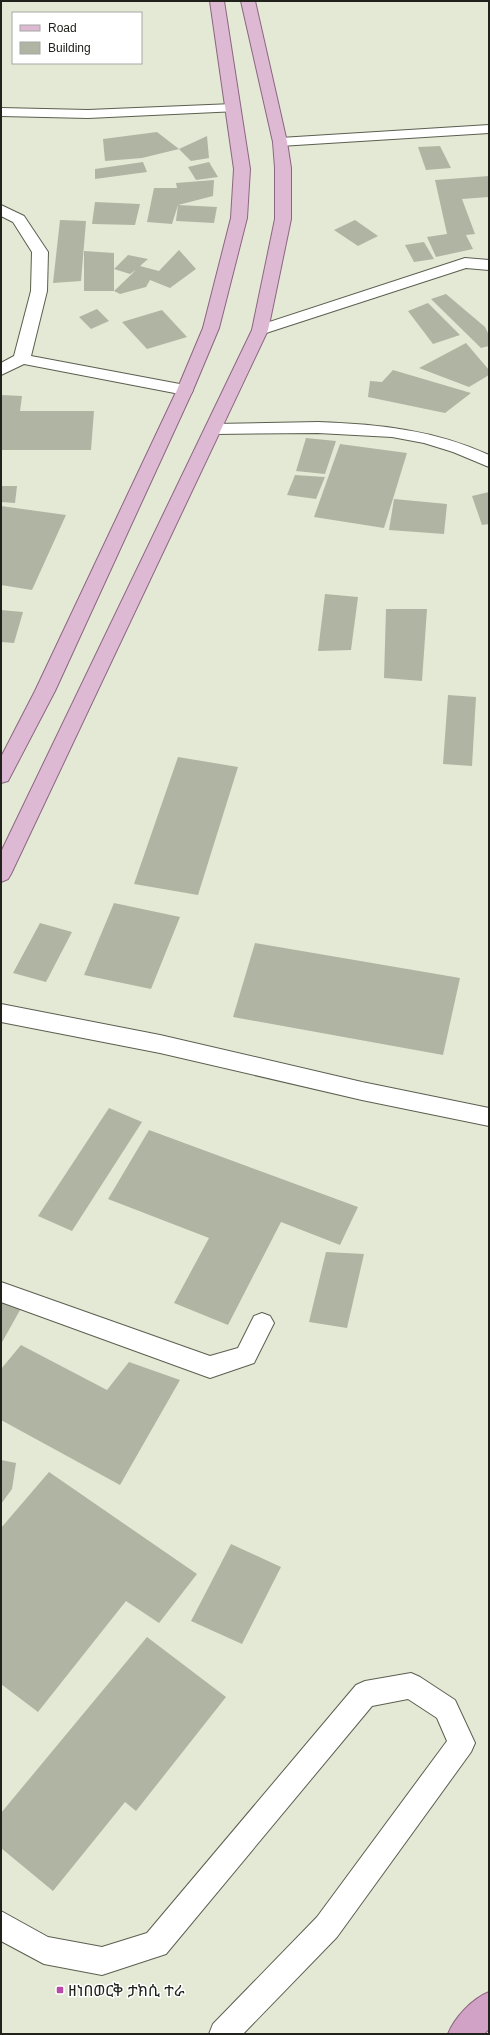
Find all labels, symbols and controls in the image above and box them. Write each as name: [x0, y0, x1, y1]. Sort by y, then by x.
legend: [12, 12, 142, 64]
text: Road: [48, 21, 77, 35]
text: Building: [48, 41, 91, 55]
place label: ዘነበወርቅ ታክሲ ተራ: [68, 1982, 185, 1999]
marker: ዘነበወርቅ ታክሲ ተራ: [55, 1985, 65, 1995]

